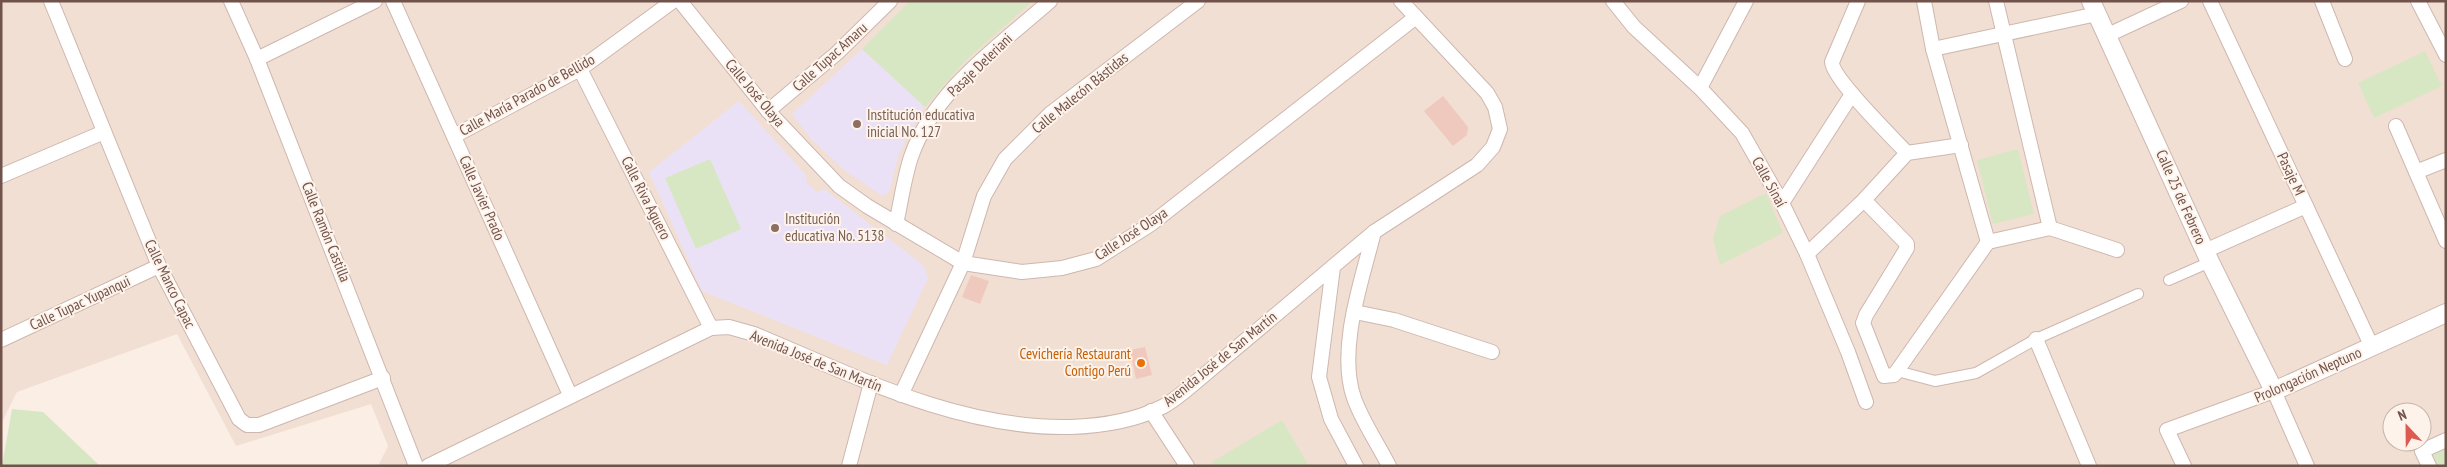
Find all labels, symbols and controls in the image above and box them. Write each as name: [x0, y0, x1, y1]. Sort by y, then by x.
street label: Calle Tupac Amaru: [788, 18, 871, 95]
street label: Pasaje Deleriani: [943, 29, 1016, 100]
street label: Calle Malecón Bástidas: [1028, 48, 1132, 137]
street label: Calle María Parado de Bellido: [456, 49, 598, 140]
street label: Calle José Olaya: [721, 55, 789, 131]
place label: Institución educativa inicial No. 127: [867, 105, 975, 141]
marker: Institución educativa inicial No. 127: [851, 118, 863, 130]
street label: Calle 25 de Febrero: [2152, 147, 2211, 247]
street label: Pasaje M: [2273, 149, 2310, 198]
street label: Calle Javier Prado: [455, 153, 510, 243]
street label: Calle Riva Aguero: [617, 153, 676, 243]
street label: Calle Sinaí: [1748, 153, 1791, 211]
street label: Calle Ramón Castilla: [298, 179, 355, 285]
street label: Calle José Olaya: [1091, 203, 1171, 264]
place label: Institución educativa No. 5138: [785, 209, 884, 245]
marker: Institución educativa No. 5138: [769, 222, 781, 234]
street label: Calle Manco Capac: [141, 236, 200, 332]
street label: Calle Tupac Yupanqui: [26, 271, 133, 334]
street label: Avenida José de San Martín: [1159, 307, 1280, 410]
street label: Avenida José de San Martín: [747, 325, 885, 396]
street label: Prolongación Neptuno: [2251, 342, 2364, 407]
place label: Cevichería Restaurant Contigo Perú: [1020, 344, 1131, 380]
marker: Cevichería Restaurant Contigo Perú: [1135, 357, 1147, 369]
north arrow: [2382, 402, 2432, 452]
text: N: [2395, 405, 2409, 425]

